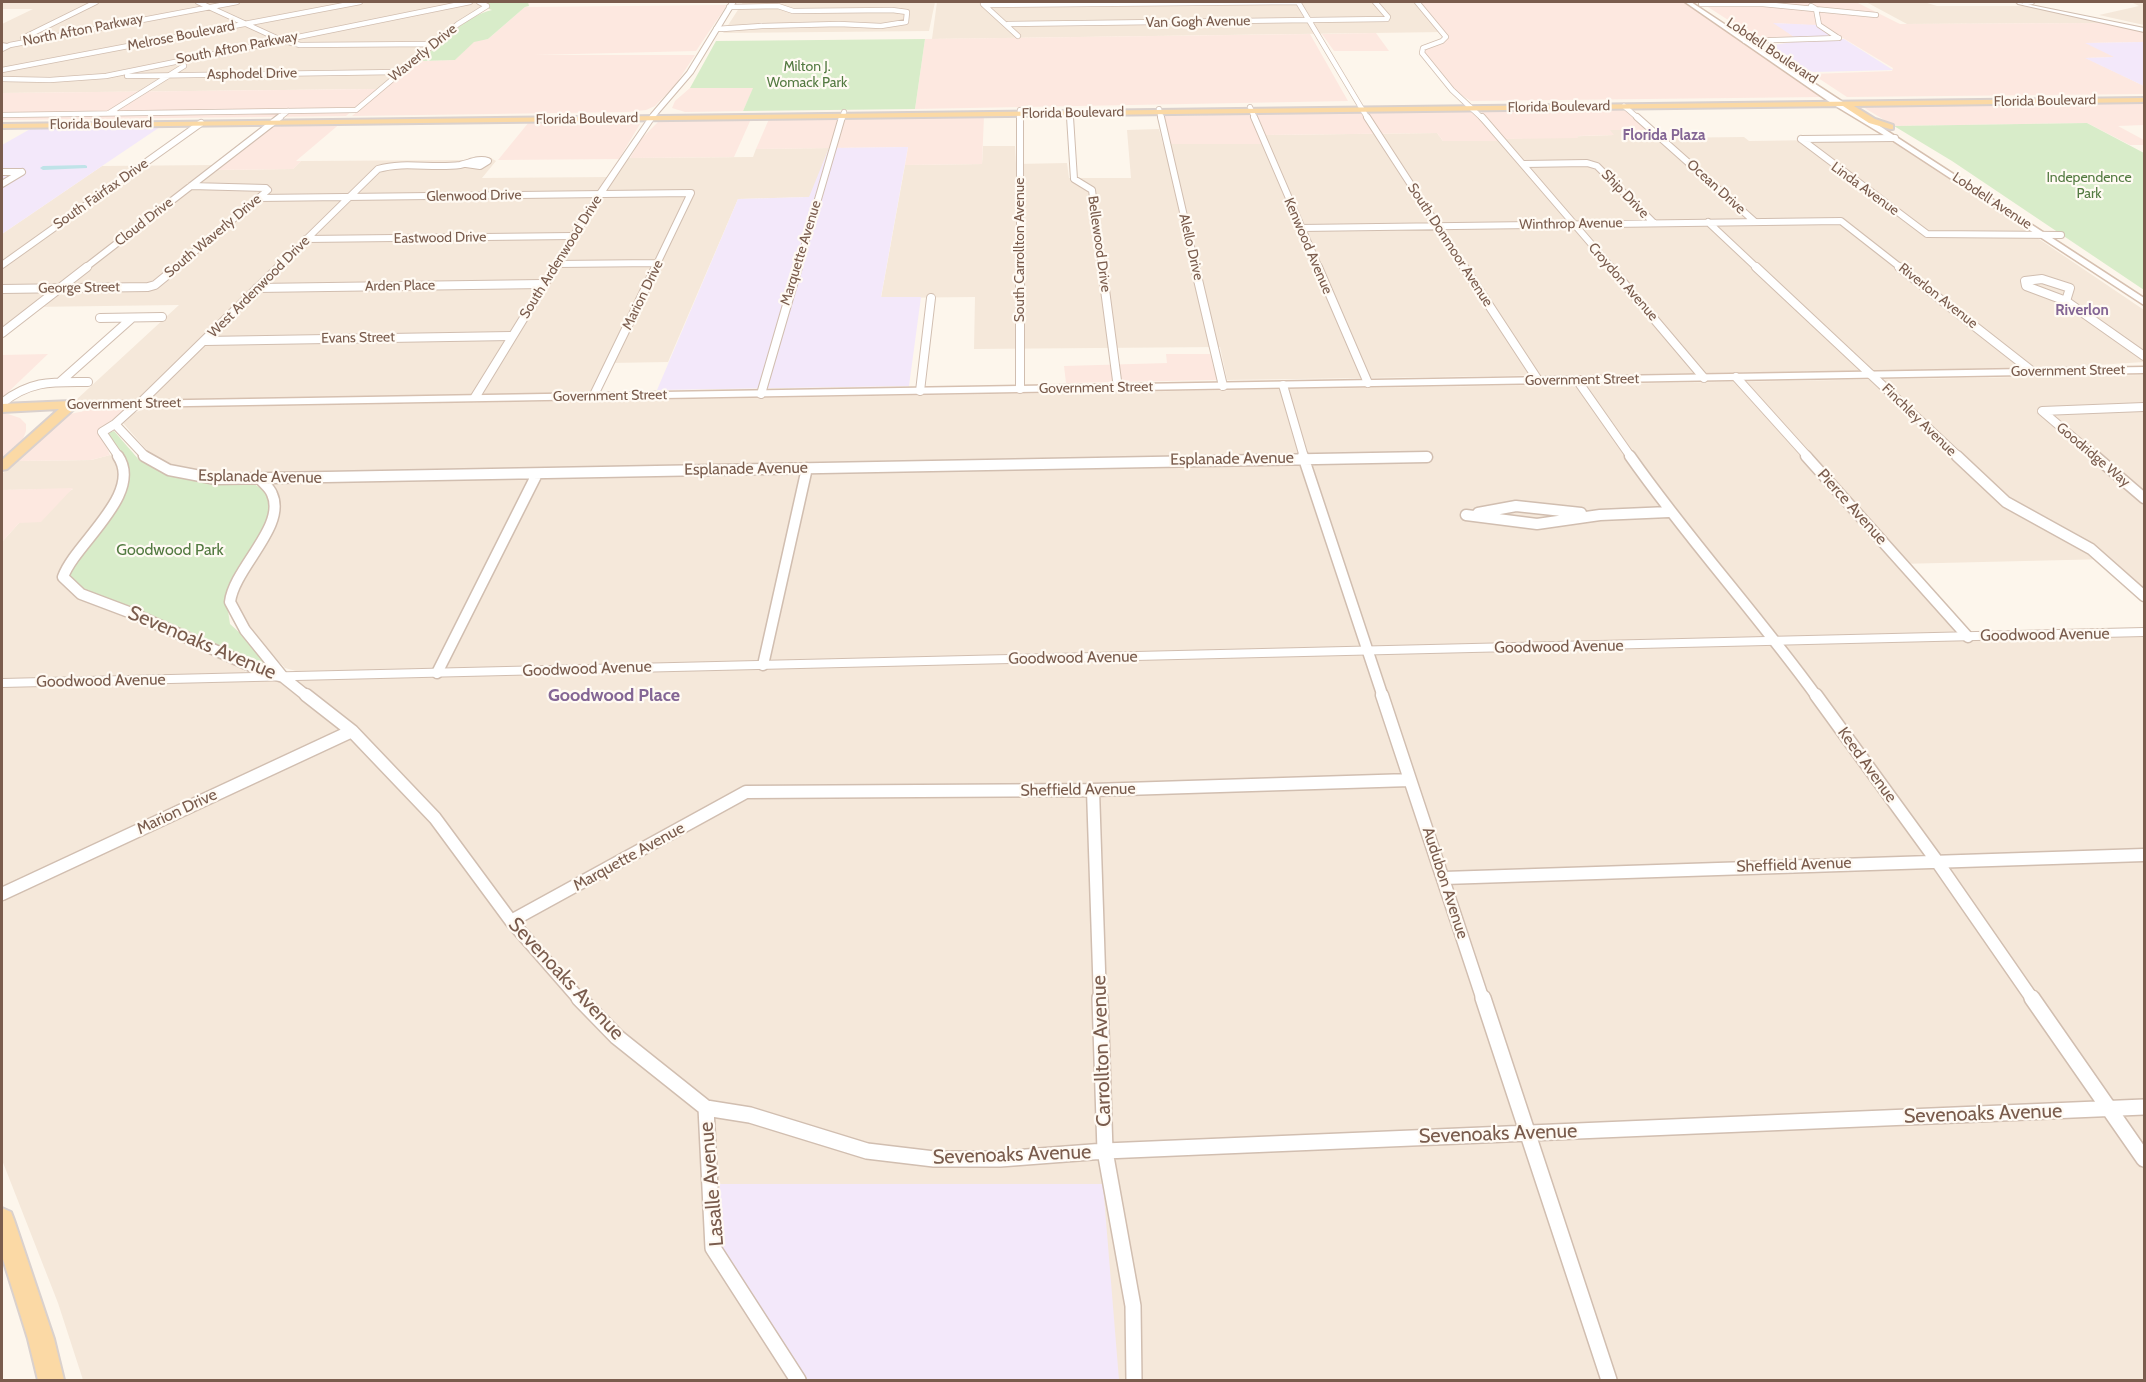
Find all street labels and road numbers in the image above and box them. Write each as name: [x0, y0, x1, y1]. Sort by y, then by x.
street label: North Afton Parkway: [21, 10, 145, 50]
street label: Van Gogh Avenue: [1145, 13, 1251, 31]
street label: Lobdell Boulevard: [1723, 14, 1821, 88]
street label: Melrose Boulevard: [126, 17, 236, 55]
street label: Waverly Drive: [386, 21, 460, 85]
street label: South Afton Parkway: [175, 28, 299, 68]
street label: Asphodel Drive: [207, 65, 297, 83]
street label: Florida Boulevard: [1994, 92, 2096, 110]
street label: Florida Boulevard: [1508, 98, 1610, 116]
street label: Florida Boulevard: [1022, 104, 1124, 122]
street label: Florida Boulevard: [536, 110, 638, 128]
street label: Florida Boulevard: [50, 115, 152, 133]
street label: South Fairfax Drive: [50, 155, 152, 233]
street label: Ocean Drive: [1683, 156, 1749, 218]
street label: Linda Avenue: [1828, 159, 1902, 219]
street label: Ship Drive: [1598, 166, 1652, 222]
street label: Lobdell Avenue: [1949, 169, 2035, 233]
street label: South Carrollton Avenue: [1012, 178, 1028, 322]
street label: South Donmoor Avenue: [1404, 180, 1496, 310]
street label: Glenwood Drive: [426, 187, 522, 205]
street label: South Waverly Drive: [161, 191, 265, 281]
street label: South Ardenwood Drive: [516, 192, 606, 322]
street label: Cloud Drive: [112, 194, 176, 250]
street label: Bellewood Drive: [1084, 195, 1114, 293]
street label: Kenwood Avenue: [1280, 195, 1336, 297]
street label: Marquette Avenue: [777, 199, 825, 307]
street label: Alello Drive: [1175, 212, 1207, 282]
street label: Winthrop Avenue: [1519, 215, 1623, 233]
street label: Eastwood Drive: [393, 229, 487, 247]
street label: West Ardenwood Drive: [205, 233, 313, 341]
street label: Croydon Avenue: [1584, 239, 1662, 325]
street label: Marion Drive: [619, 257, 667, 333]
street label: Riverlon Avenue: [1895, 260, 1981, 332]
street label: Arden Place: [365, 277, 435, 295]
street label: George Street: [38, 279, 120, 297]
street label: Evans Street: [321, 329, 395, 347]
street label: Government Street: [2011, 362, 2125, 380]
street label: Government Street: [1525, 371, 1639, 389]
street label: Government Street: [1039, 379, 1153, 397]
street label: Finchley Avenue: [1878, 380, 1960, 460]
street label: Government Street: [553, 387, 667, 405]
street label: Government Street: [67, 395, 181, 413]
street label: Goodridge Way: [2053, 419, 2133, 491]
street label: Esplanade Avenue: [1170, 448, 1294, 470]
street label: Esplanade Avenue: [684, 458, 808, 480]
street label: Pierce Avenue: [1813, 465, 1891, 549]
street label: Esplanade Avenue: [198, 466, 322, 488]
street label: Sevenoaks Avenue: [124, 601, 280, 685]
street label: Goodwood Avenue: [1980, 624, 2110, 646]
street label: Goodwood Avenue: [1494, 636, 1624, 658]
street label: Goodwood Avenue: [1008, 647, 1138, 669]
street label: Goodwood Avenue: [522, 657, 652, 681]
street label: Goodwood Avenue: [36, 670, 166, 692]
street label: Keed Avenue: [1833, 724, 1901, 806]
street label: Sheffield Avenue: [1020, 779, 1136, 801]
street label: Marion Drive: [134, 785, 220, 839]
street label: Marquette Avenue: [570, 819, 688, 895]
street label: Audubon Avenue: [1418, 825, 1472, 941]
street label: Sheffield Avenue: [1736, 853, 1852, 877]
street label: Sevenoaks Avenue: [503, 913, 629, 1045]
street label: Carrollton Avenue: [1087, 975, 1117, 1127]
street label: Sevenoaks Avenue: [1903, 1099, 2063, 1129]
street label: Sevenoaks Avenue: [1418, 1119, 1578, 1149]
street label: Lasalle Avenue: [695, 1121, 729, 1247]
street label: Sevenoaks Avenue: [932, 1140, 1092, 1170]

